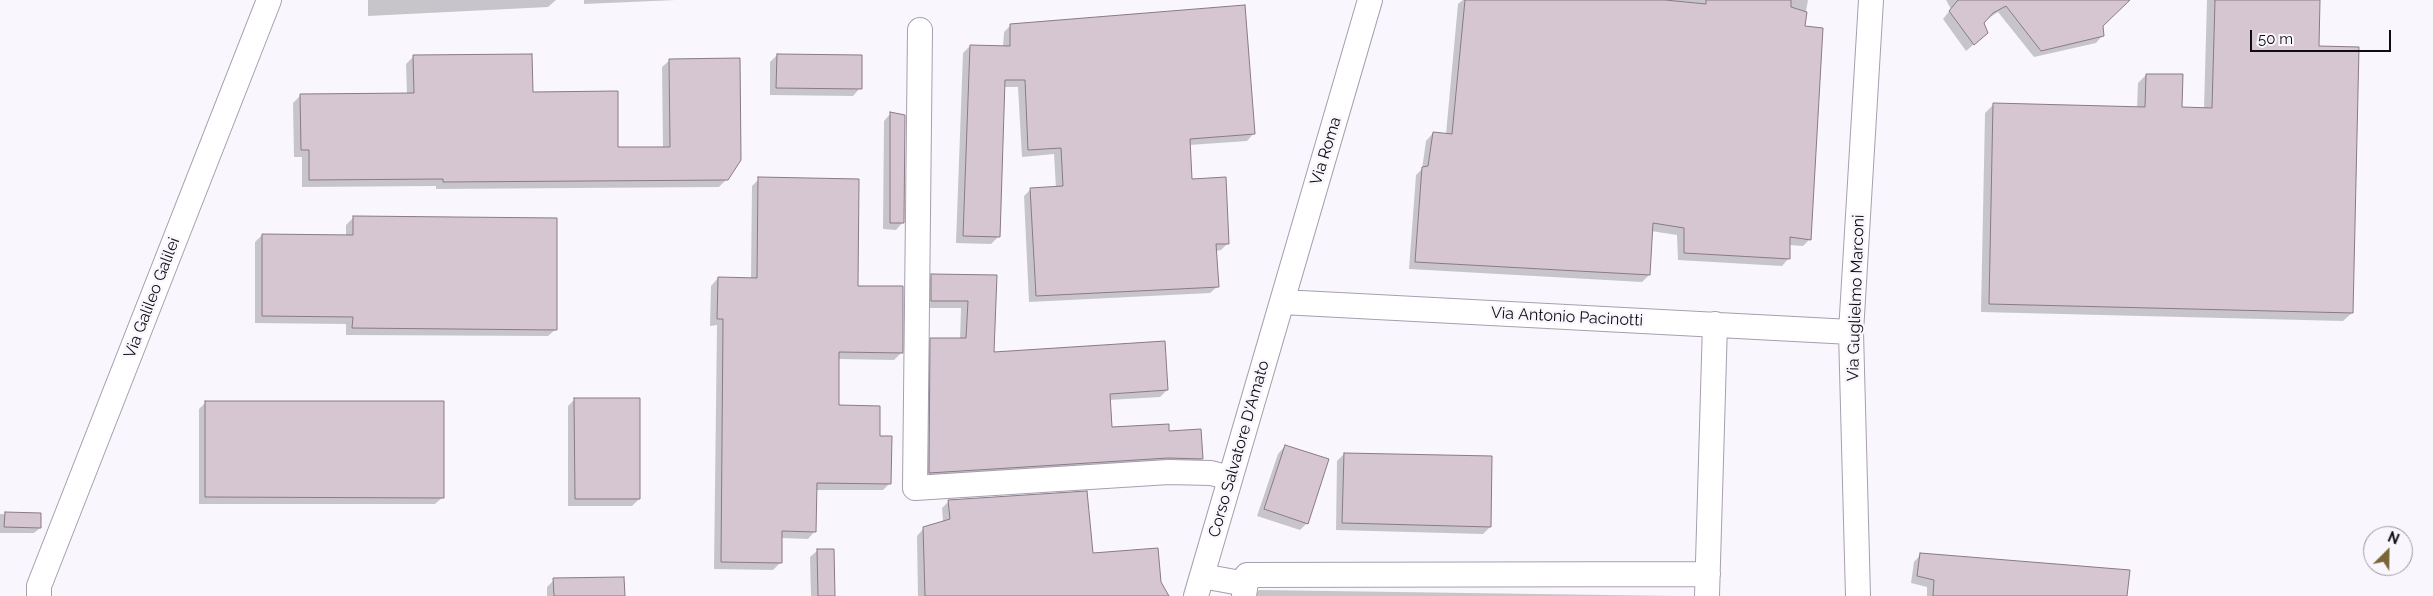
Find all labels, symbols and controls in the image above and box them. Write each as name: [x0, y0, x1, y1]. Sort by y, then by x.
scale bar: [2253, 20, 2394, 52]
text: 50 m: [2258, 30, 2293, 48]
street label: Via Roma: [1307, 115, 1345, 187]
street label: Via Guglielmo Marconi: [1843, 214, 1869, 382]
street label: Via Galileo Galilei: [120, 235, 184, 361]
street label: Via Antonio Pacinotti: [1491, 303, 1643, 331]
street label: Corso Salvatore D'Amato: [1205, 358, 1273, 540]
north arrow: [2363, 526, 2413, 576]
text: N: [2385, 529, 2402, 548]

